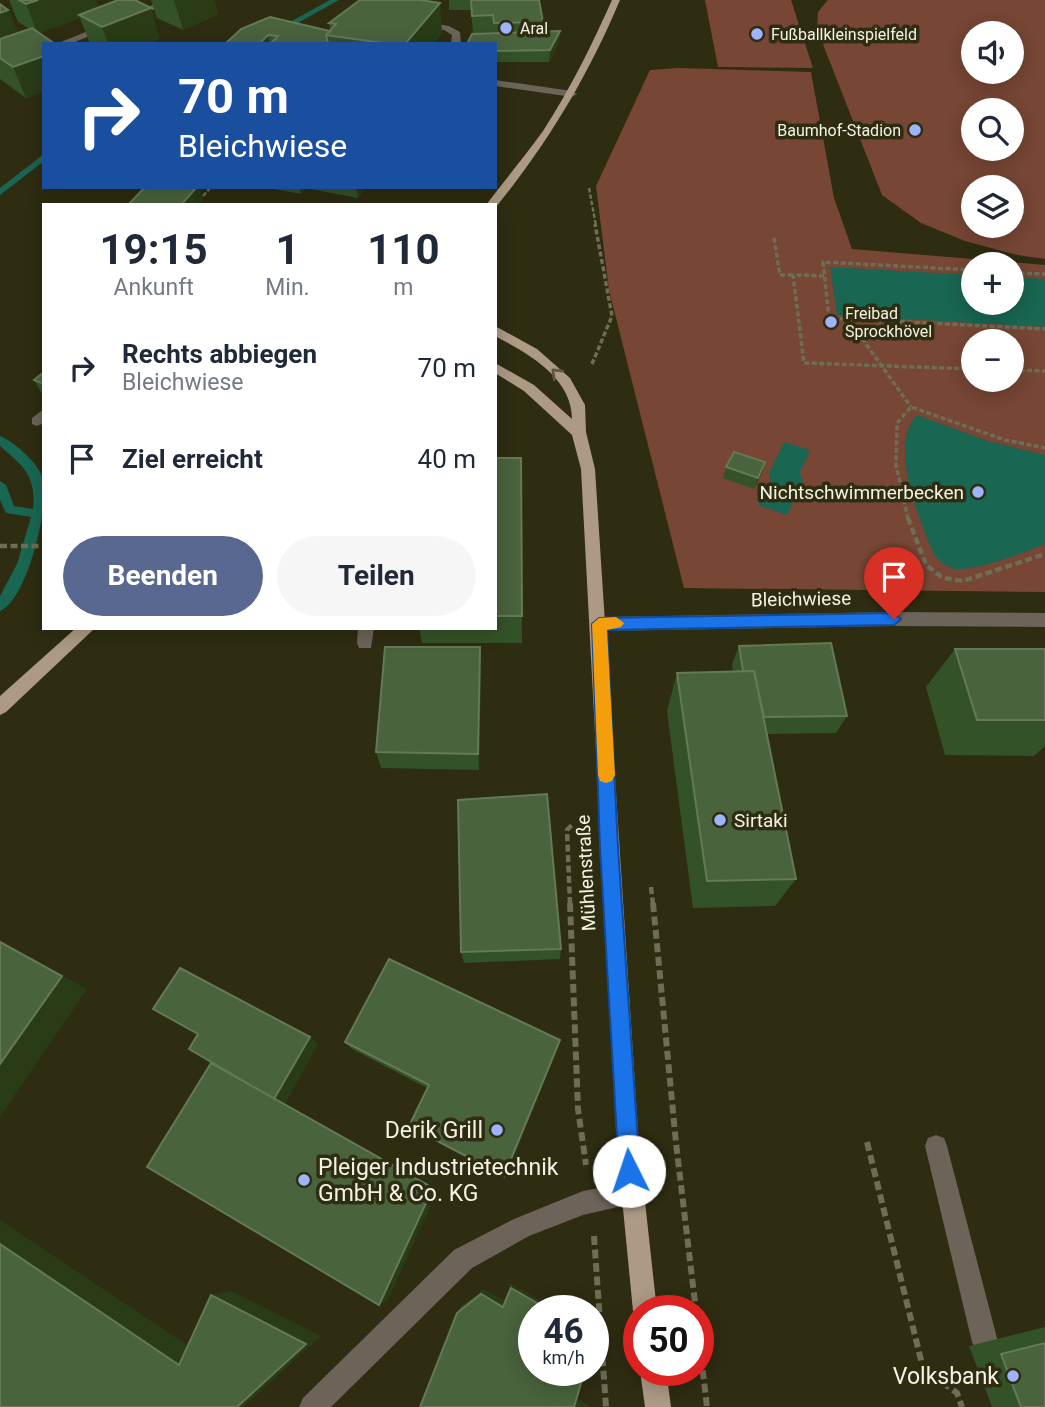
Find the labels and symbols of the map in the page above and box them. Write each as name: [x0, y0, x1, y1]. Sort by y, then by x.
place label: Aral: [520, 19, 548, 38]
marker: Aral: [498, 20, 514, 36]
place label: Fußballkleinspielfeld: [771, 25, 917, 44]
marker: Fußballkleinspielfeld: [749, 26, 765, 42]
place label: Baumhof-Stadion: [777, 121, 901, 140]
marker: Baumhof-Stadion: [907, 122, 923, 138]
place label: Freibad Sprockhövel: [845, 304, 932, 341]
marker: Freibad Sprockhövel: [823, 314, 839, 330]
one-way arrow: [552, 368, 565, 381]
place label: Nichtschwimmerbecken: [760, 481, 964, 504]
marker: Nichtschwimmerbecken: [970, 484, 986, 500]
pin: [864, 547, 924, 619]
street label: Bleichwiese: [751, 587, 851, 611]
place label: Sirtaki: [734, 809, 788, 832]
marker: Sirtaki: [712, 812, 728, 828]
street label: Mühlenstraße: [571, 814, 601, 932]
place label: Derik Grill: [385, 1117, 483, 1144]
marker: Derik Grill: [489, 1122, 505, 1138]
position arrow: [592, 1134, 666, 1208]
place label: Pleiger Industrietechnik GmbH & Co. KG: [318, 1154, 559, 1207]
marker: Pleiger Industrietechnik GmbH & Co. KG: [296, 1172, 312, 1188]
speed limit sign: 50: [623, 1295, 714, 1386]
place label: Volksbank: [893, 1363, 999, 1390]
marker: Volksbank: [1005, 1368, 1021, 1384]

